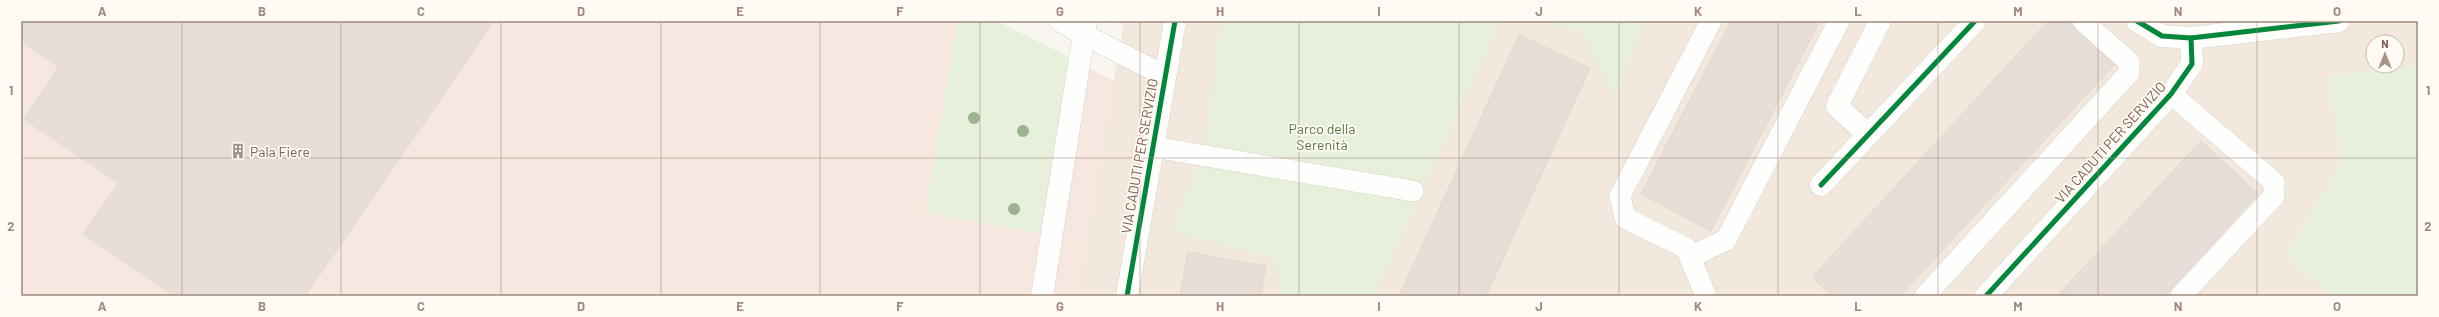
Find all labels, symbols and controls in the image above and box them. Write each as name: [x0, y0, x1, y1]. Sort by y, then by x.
text: A: [98, 3, 107, 19]
text: B: [258, 3, 266, 19]
text: C: [417, 3, 425, 19]
text: D: [577, 3, 585, 19]
text: E: [736, 3, 744, 19]
text: F: [896, 3, 904, 19]
text: G: [1056, 3, 1064, 19]
text: H: [1216, 3, 1224, 19]
text: I: [1377, 3, 1381, 19]
text: J: [1535, 3, 1543, 19]
text: K: [1694, 3, 1702, 19]
text: L: [1854, 3, 1862, 19]
text: M: [2013, 3, 2023, 19]
text: N: [2174, 3, 2182, 19]
text: O: [2333, 3, 2341, 19]
north arrow: [2365, 34, 2405, 74]
text: N: [2381, 37, 2389, 50]
street label: VIA CADUTI PER SERVIZIO: [1117, 77, 1161, 235]
street label: VIA CADUTI PER SERVIZIO: [2051, 78, 2169, 206]
text: 1: [9, 82, 13, 98]
text: 1: [2426, 82, 2430, 98]
park label: Parco della Serenità: [1289, 120, 1355, 153]
building icon: Pala Fiere: [229, 142, 247, 160]
place label: Pala Fiere: [250, 143, 310, 160]
text: 2: [7, 218, 15, 234]
text: 2: [2424, 218, 2432, 234]
text: A: [98, 298, 107, 314]
text: B: [258, 298, 266, 314]
text: C: [417, 298, 425, 314]
text: D: [577, 298, 585, 314]
text: E: [736, 298, 744, 314]
text: F: [896, 298, 904, 314]
text: G: [1056, 298, 1064, 314]
text: H: [1216, 298, 1224, 314]
text: I: [1377, 298, 1381, 314]
text: J: [1535, 298, 1543, 314]
text: K: [1694, 298, 1702, 314]
text: L: [1854, 298, 1862, 314]
text: M: [2013, 298, 2023, 314]
text: N: [2174, 298, 2182, 314]
text: O: [2333, 298, 2341, 314]

